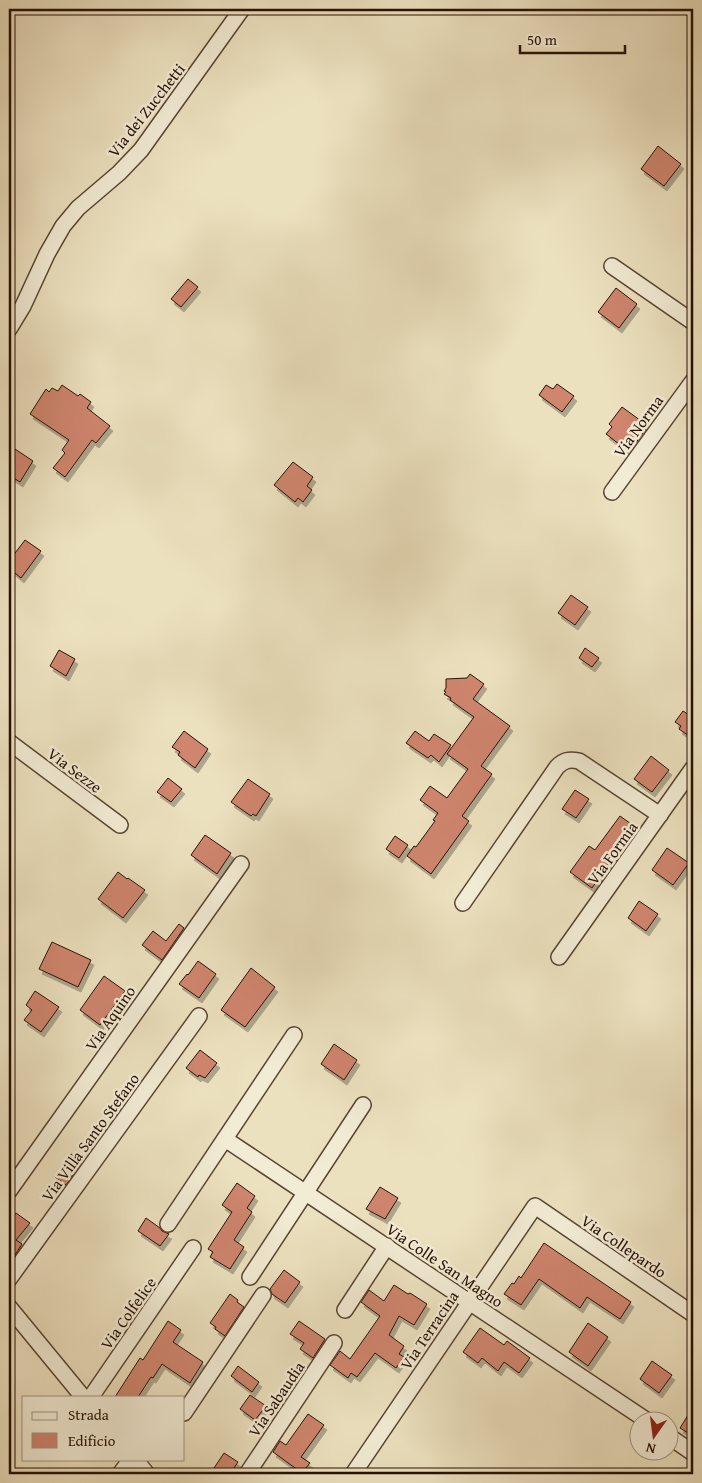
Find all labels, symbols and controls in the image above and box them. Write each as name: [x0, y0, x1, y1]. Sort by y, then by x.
scale bar: [520, 22, 624, 54]
text: 50 m: [527, 29, 558, 50]
street label: Via dei Zucchetti: [102, 57, 191, 162]
street label: Via Norma: [607, 390, 669, 462]
street label: Via Sezze: [43, 741, 107, 799]
street label: Via Formia: [581, 816, 643, 890]
street label: Via Aquino: [79, 981, 141, 1055]
street label: Via Villa Santo Stefano: [35, 1068, 145, 1206]
street label: Via Collepardo: [576, 1208, 672, 1284]
street label: Via Colle San Magno: [382, 1217, 508, 1313]
street label: Via Colfelice: [94, 1272, 162, 1354]
street label: Via Terracina: [394, 1285, 465, 1374]
street label: Via Sabaudia: [242, 1356, 310, 1442]
legend: [22, 1396, 185, 1460]
text: Strada: [68, 1404, 109, 1425]
north arrow: [630, 1410, 680, 1460]
text: Edificio: [68, 1430, 116, 1451]
text: N: [643, 1438, 658, 1459]

